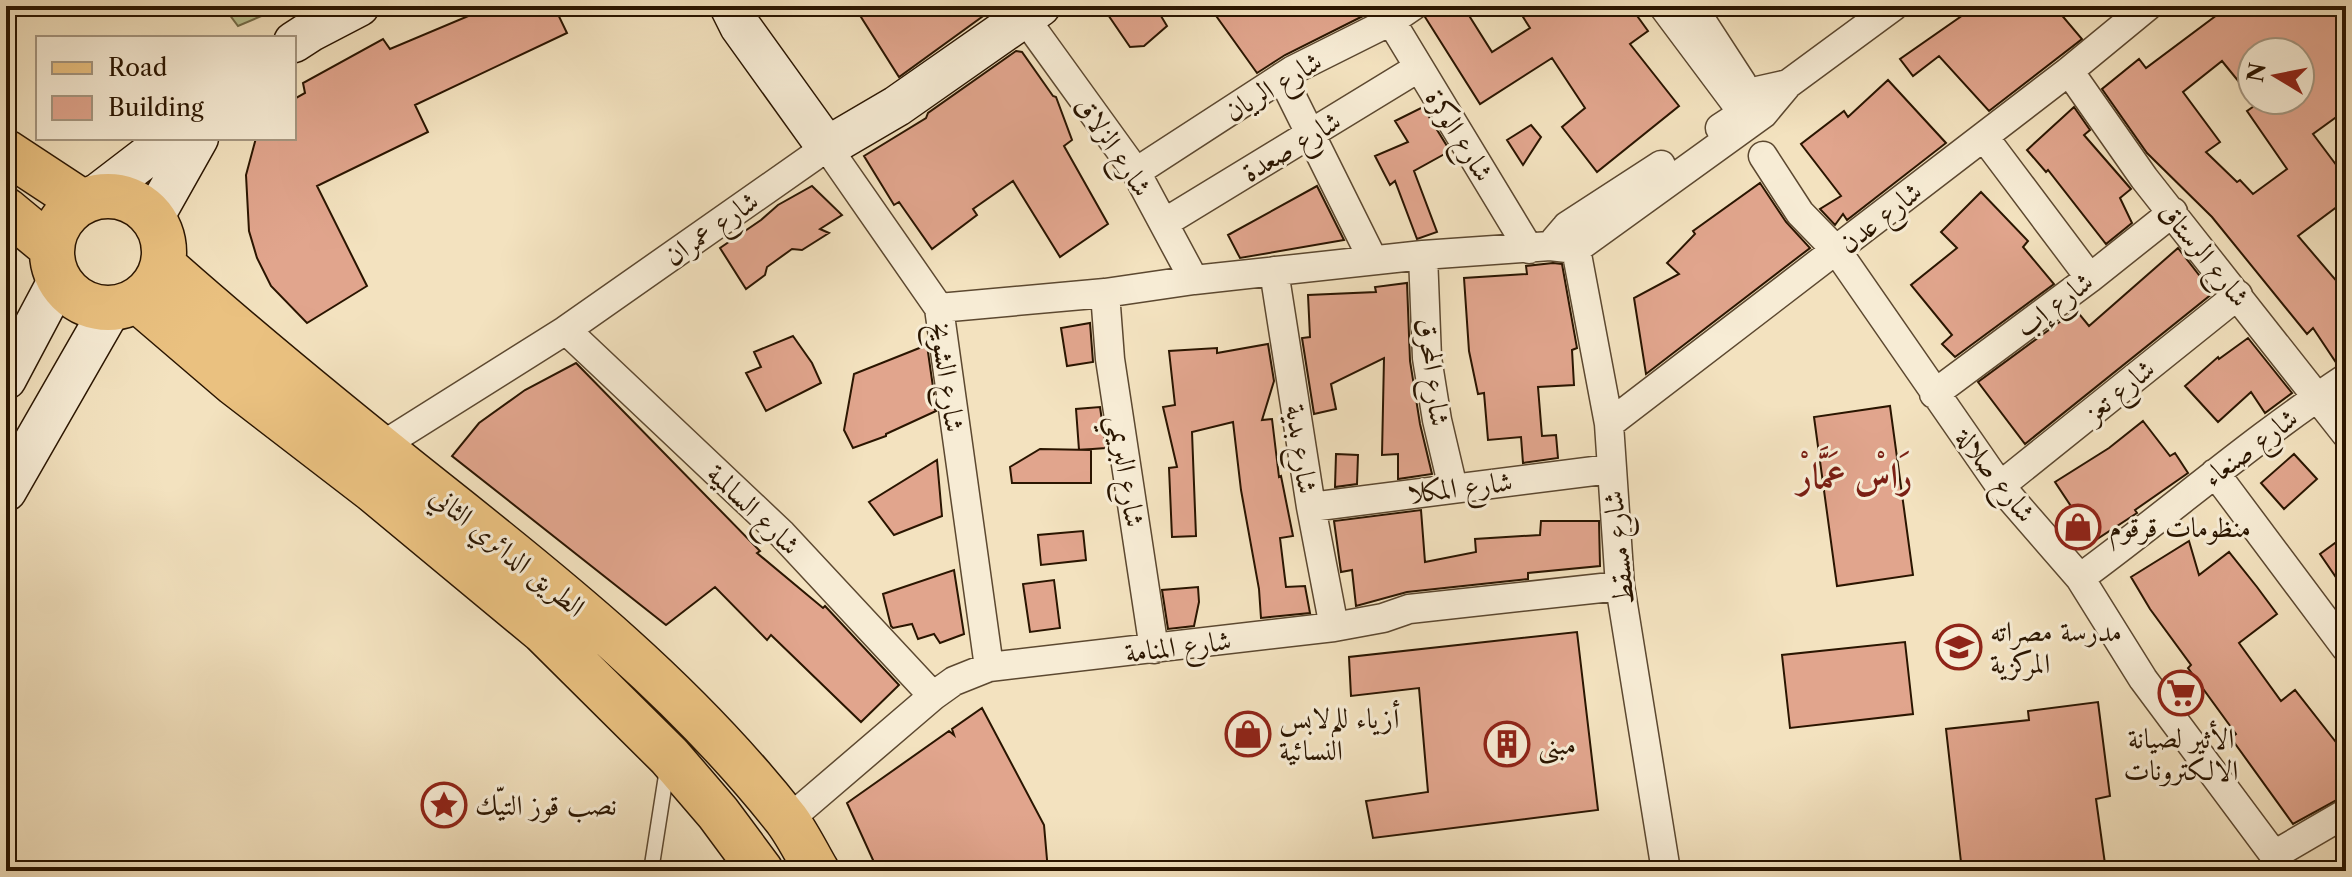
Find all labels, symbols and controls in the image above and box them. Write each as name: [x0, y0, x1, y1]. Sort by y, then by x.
legend: [36, 36, 296, 140]
north arrow: [2236, 36, 2316, 116]
street label: شارع الريان: [1218, 44, 1331, 134]
text: Road: [108, 53, 168, 82]
text: N: [2242, 61, 2272, 84]
street label: شارع الوكرة: [1413, 83, 1502, 191]
street label: شارع الزلاق: [1062, 89, 1160, 207]
text: Building: [108, 93, 204, 122]
street label: شارع صعدة: [1235, 103, 1350, 195]
street label: شارع عدن: [1832, 174, 1933, 266]
street label: شارع عمران: [657, 183, 769, 279]
street label: شارع الرستاق: [2147, 195, 2257, 318]
street label: شارع إب: [2009, 264, 2104, 350]
street label: شارع المحرق: [1404, 316, 1457, 429]
street label: شارع الشويخ: [916, 320, 973, 435]
street label: شارع تعز: [2074, 351, 2166, 436]
street label: شارع صنعاء: [2196, 400, 2308, 499]
street label: شارع بدية: [1272, 402, 1325, 497]
street label: شارع البريمي: [1091, 412, 1153, 531]
street label: شارع صلالة: [1942, 420, 2043, 533]
district label: رَاسْ عَمَّارْ: [1794, 446, 1912, 497]
street label: شارع السالمية: [695, 456, 808, 567]
street label: شارع المكلا: [1406, 464, 1515, 517]
street label: الطريق الدائري الثاني: [420, 478, 592, 628]
street label: شارع مسقط: [1595, 489, 1648, 607]
shop icon: منظومات قرقوم: [2054, 503, 2102, 551]
place label: منظومات قرقوم: [2109, 510, 2251, 552]
place label: مدرسة مصراته المركزية: [1990, 614, 2122, 681]
street label: شارع المنامة: [1123, 623, 1234, 676]
school or university icon: مدرسة مصراته المركزية: [1935, 623, 1983, 671]
supermarket icon: الأثير لصيانة الالكترونات: [2157, 669, 2205, 717]
place label: أزياء للمﻻبس النسائية: [1279, 699, 1400, 767]
shop icon: أزياء للمﻻبس النسائية: [1224, 710, 1272, 758]
building icon: مبنى: [1483, 720, 1531, 768]
place label: الأثير لصيانة الالكترونات: [2124, 720, 2238, 787]
place label: مبنى: [1538, 727, 1576, 765]
place icon: نصب قوز التيّك: [420, 781, 468, 829]
place label: نصب قوز التيّك: [475, 786, 617, 823]

